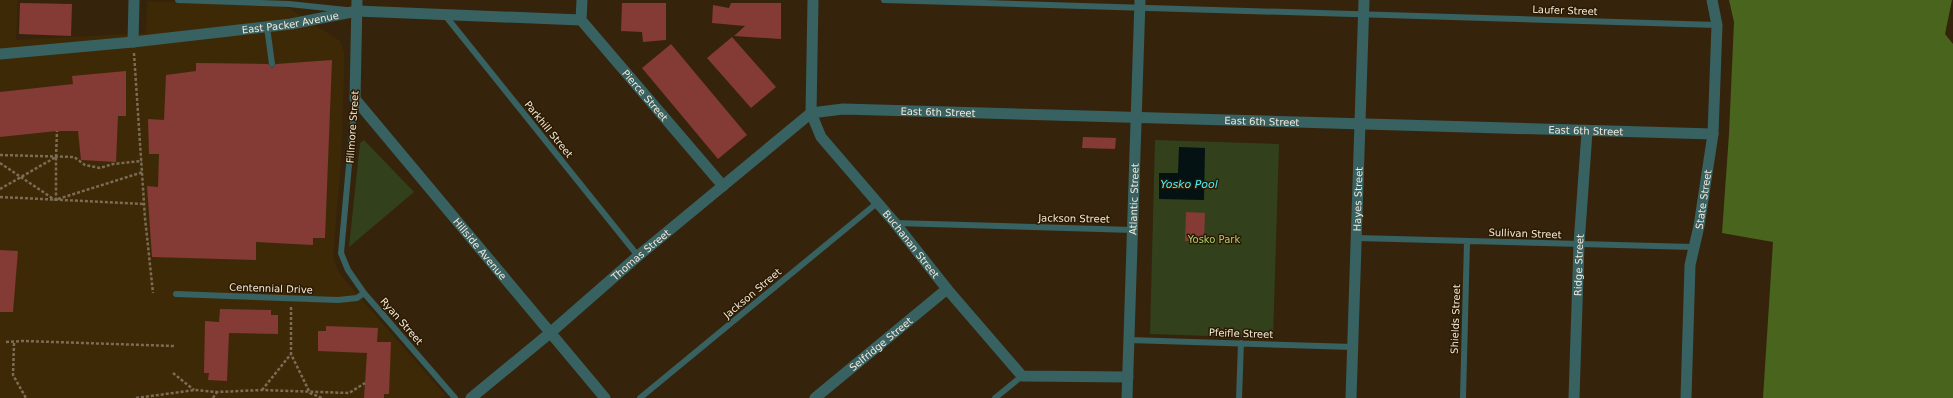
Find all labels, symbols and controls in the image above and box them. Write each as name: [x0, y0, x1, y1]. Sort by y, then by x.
street label: Laufer Street: [1532, 4, 1598, 17]
street label: East Packer Avenue: [241, 10, 340, 36]
street label: Pierce Street: [620, 68, 670, 123]
street label: Fillmore Street: [344, 90, 361, 164]
street label: Parkhill Street: [522, 99, 575, 160]
street label: East 6th Street: [900, 106, 976, 119]
street label: East 6th Street: [1224, 115, 1300, 128]
street label: East 6th Street: [1548, 124, 1623, 137]
street label: Atlantic Street: [1127, 163, 1141, 235]
street label: Hayes Street: [1351, 167, 1365, 232]
street label: State Street: [1694, 169, 1714, 230]
water label: Yosko Pool: [1160, 178, 1218, 191]
street label: Buchanan Street: [880, 208, 941, 280]
street label: Jackson Street: [1037, 212, 1110, 225]
street label: Hillside Avenue: [451, 216, 509, 282]
street label: Thomas Street: [608, 227, 672, 283]
street label: Sullivan Street: [1488, 227, 1562, 240]
park label: Yosko Park: [1187, 234, 1240, 245]
street label: Ridge Street: [1572, 234, 1586, 296]
street label: Jackson Street: [721, 266, 783, 321]
street label: Centennial Drive: [229, 282, 313, 295]
street label: Shields Street: [1449, 284, 1462, 354]
street label: Ryan Street: [378, 296, 425, 347]
street label: Selfridge Street: [847, 315, 915, 373]
street label: Pfeifle Street: [1209, 327, 1273, 340]

